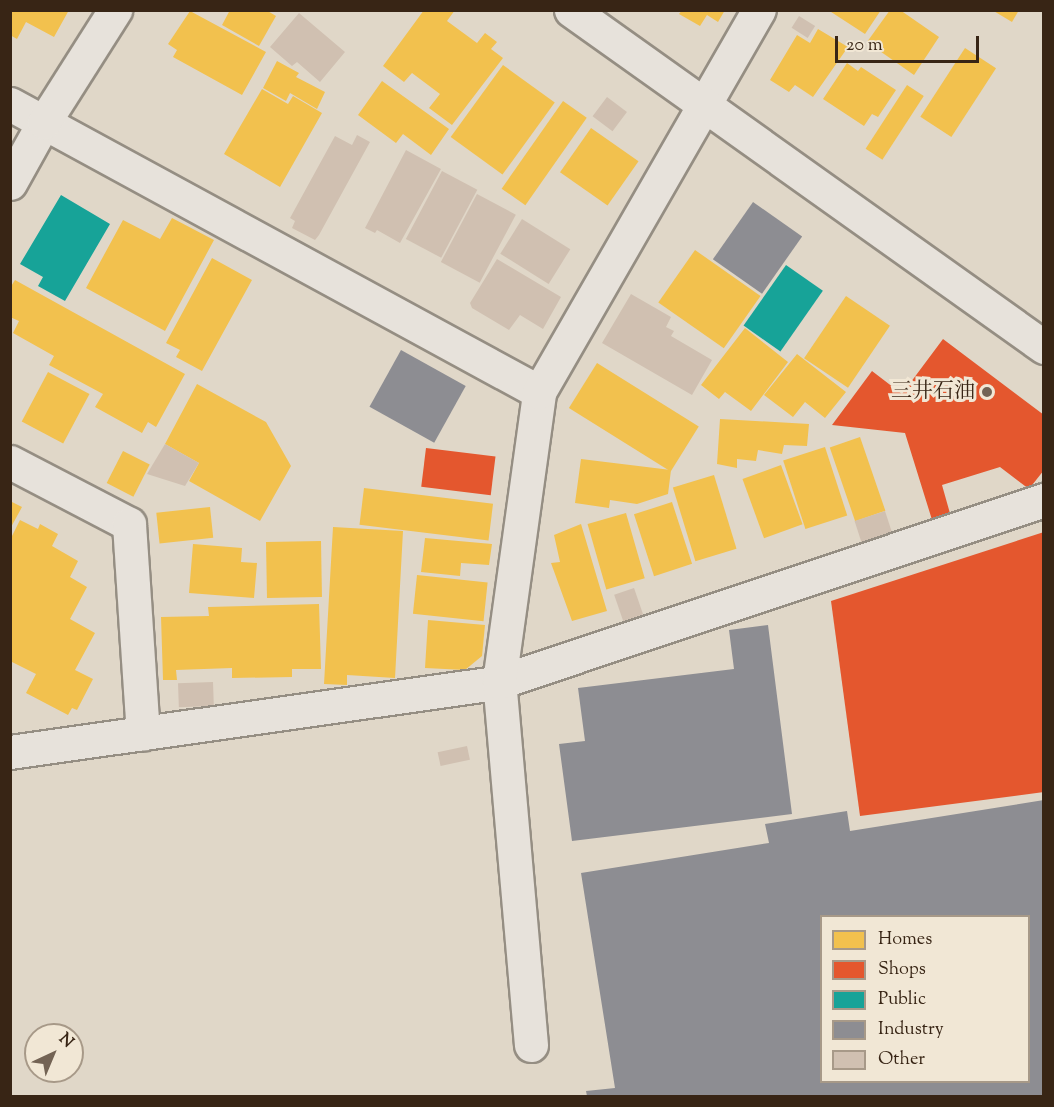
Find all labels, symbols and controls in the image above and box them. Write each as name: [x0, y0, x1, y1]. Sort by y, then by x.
scale bar: [838, 24, 982, 62]
text: 20 m: [846, 33, 883, 59]
place label: 三井石油: [891, 379, 975, 405]
marker: 三井石油: [980, 385, 994, 399]
legend: [820, 915, 1030, 1083]
text: Homes: [878, 927, 932, 953]
text: Shops: [878, 957, 926, 983]
text: Public: [878, 987, 926, 1013]
text: Industry: [878, 1017, 944, 1043]
north arrow: [24, 1023, 84, 1083]
text: N: [53, 1028, 78, 1054]
text: Other: [878, 1047, 925, 1073]

